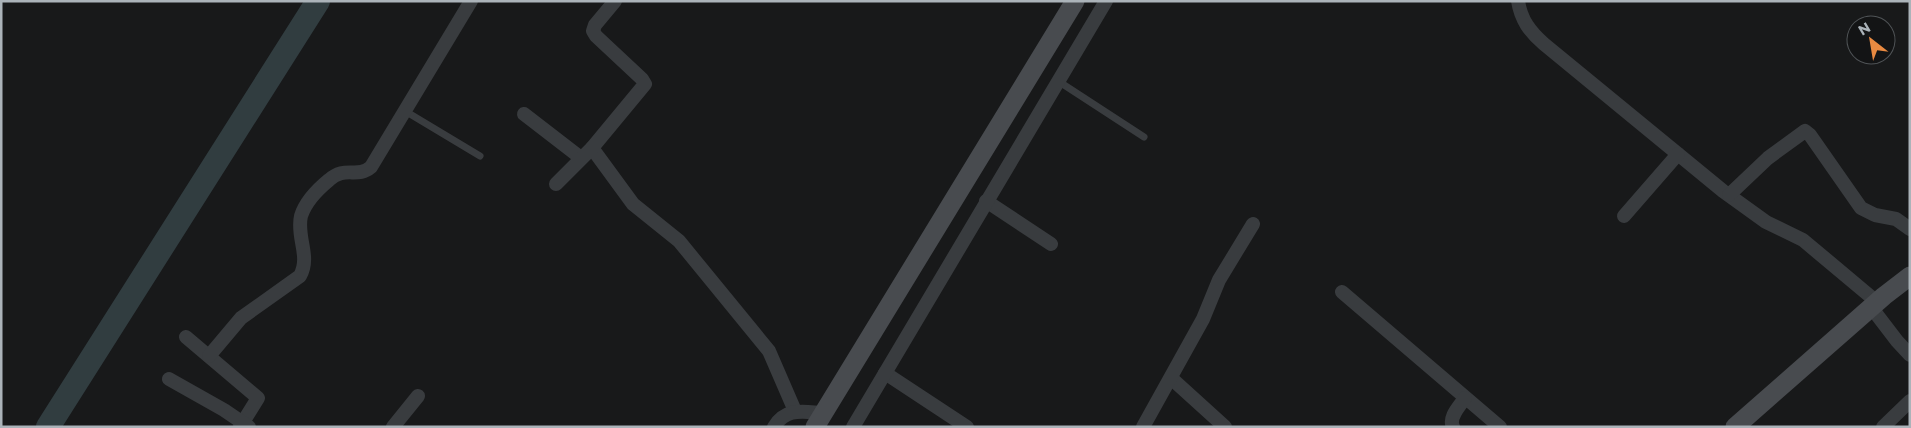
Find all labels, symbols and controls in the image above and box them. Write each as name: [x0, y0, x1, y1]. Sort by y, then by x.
north arrow: [1846, 15, 1896, 65]
text: N: [1855, 18, 1874, 39]

